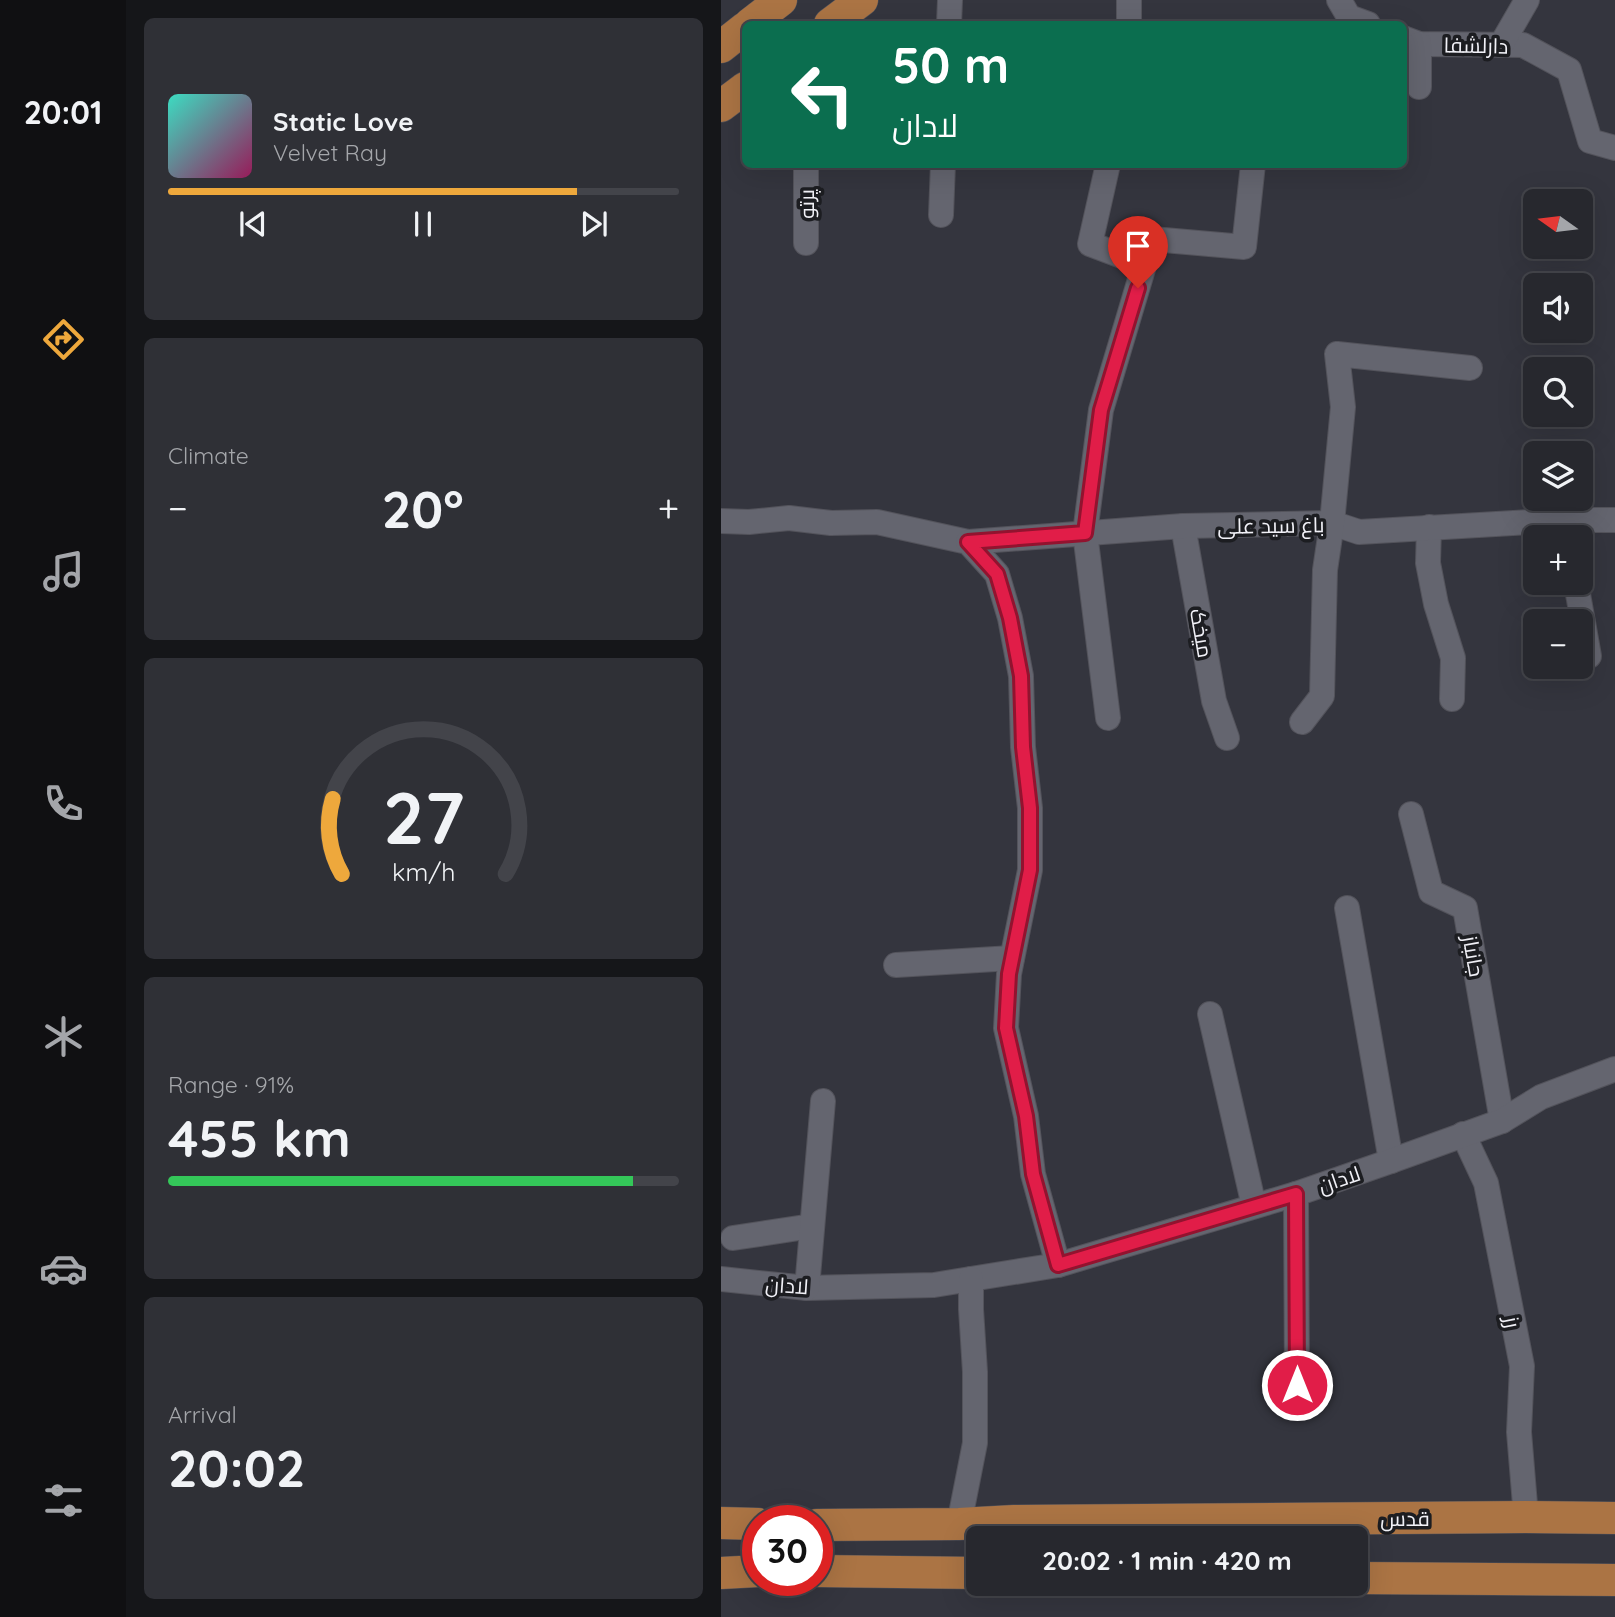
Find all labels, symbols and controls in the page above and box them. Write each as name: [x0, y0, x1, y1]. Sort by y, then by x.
street label: دارلشفا: [1443, 31, 1509, 59]
text: 50 m: [892, 34, 1009, 95]
icon: left: [777, 49, 868, 140]
text: 20:01: [24, 92, 102, 132]
text: Static Love: [273, 105, 414, 138]
text: لادان: [892, 105, 958, 145]
text: Velvet Ray: [273, 138, 387, 167]
street label: پرتو: [793, 189, 821, 219]
north arrow: [1523, 189, 1593, 259]
map controls: [1523, 189, 1593, 679]
icon: previous: [234, 205, 272, 243]
icon: pause: [404, 205, 442, 243]
icon: next: [575, 205, 613, 243]
pin: [1108, 216, 1168, 288]
icon: arrive: [1119, 227, 1157, 265]
button: sound: [1523, 273, 1593, 343]
icon: directions: [39, 315, 88, 364]
button: search: [1523, 357, 1593, 427]
text: Climate: [168, 441, 249, 470]
button: layers: [1523, 441, 1593, 511]
text: 20°: [382, 476, 464, 541]
text: −: [168, 484, 188, 532]
text: +: [658, 484, 679, 532]
street label: باغ سید علی: [1217, 511, 1325, 541]
button: +: [1523, 525, 1593, 595]
icon: music: [39, 547, 88, 596]
street label: میخک: [1185, 606, 1219, 660]
button: −: [1523, 609, 1593, 679]
text: 27: [383, 772, 464, 863]
icon: phone: [39, 779, 88, 828]
text: km/h: [392, 856, 455, 887]
street label: جانباز: [1457, 932, 1490, 979]
icon: climate: [39, 1012, 88, 1061]
text: Range · 91%: [168, 1070, 294, 1099]
text: 455 km: [168, 1105, 351, 1170]
street label: لادان: [1314, 1160, 1364, 1199]
icon: car: [39, 1244, 88, 1293]
street label: لادان: [764, 1271, 810, 1300]
street label: رز: [1499, 1313, 1527, 1330]
position arrow: [1260, 1348, 1334, 1422]
text: Arrival: [168, 1400, 237, 1429]
text: 20:02: [168, 1435, 305, 1500]
icon: filters: [39, 1476, 88, 1525]
speed limit sign: 30: [742, 1505, 833, 1596]
street label: قدس: [1380, 1505, 1430, 1532]
text: 20:02 · 1 min · 420 m: [1042, 1544, 1292, 1577]

